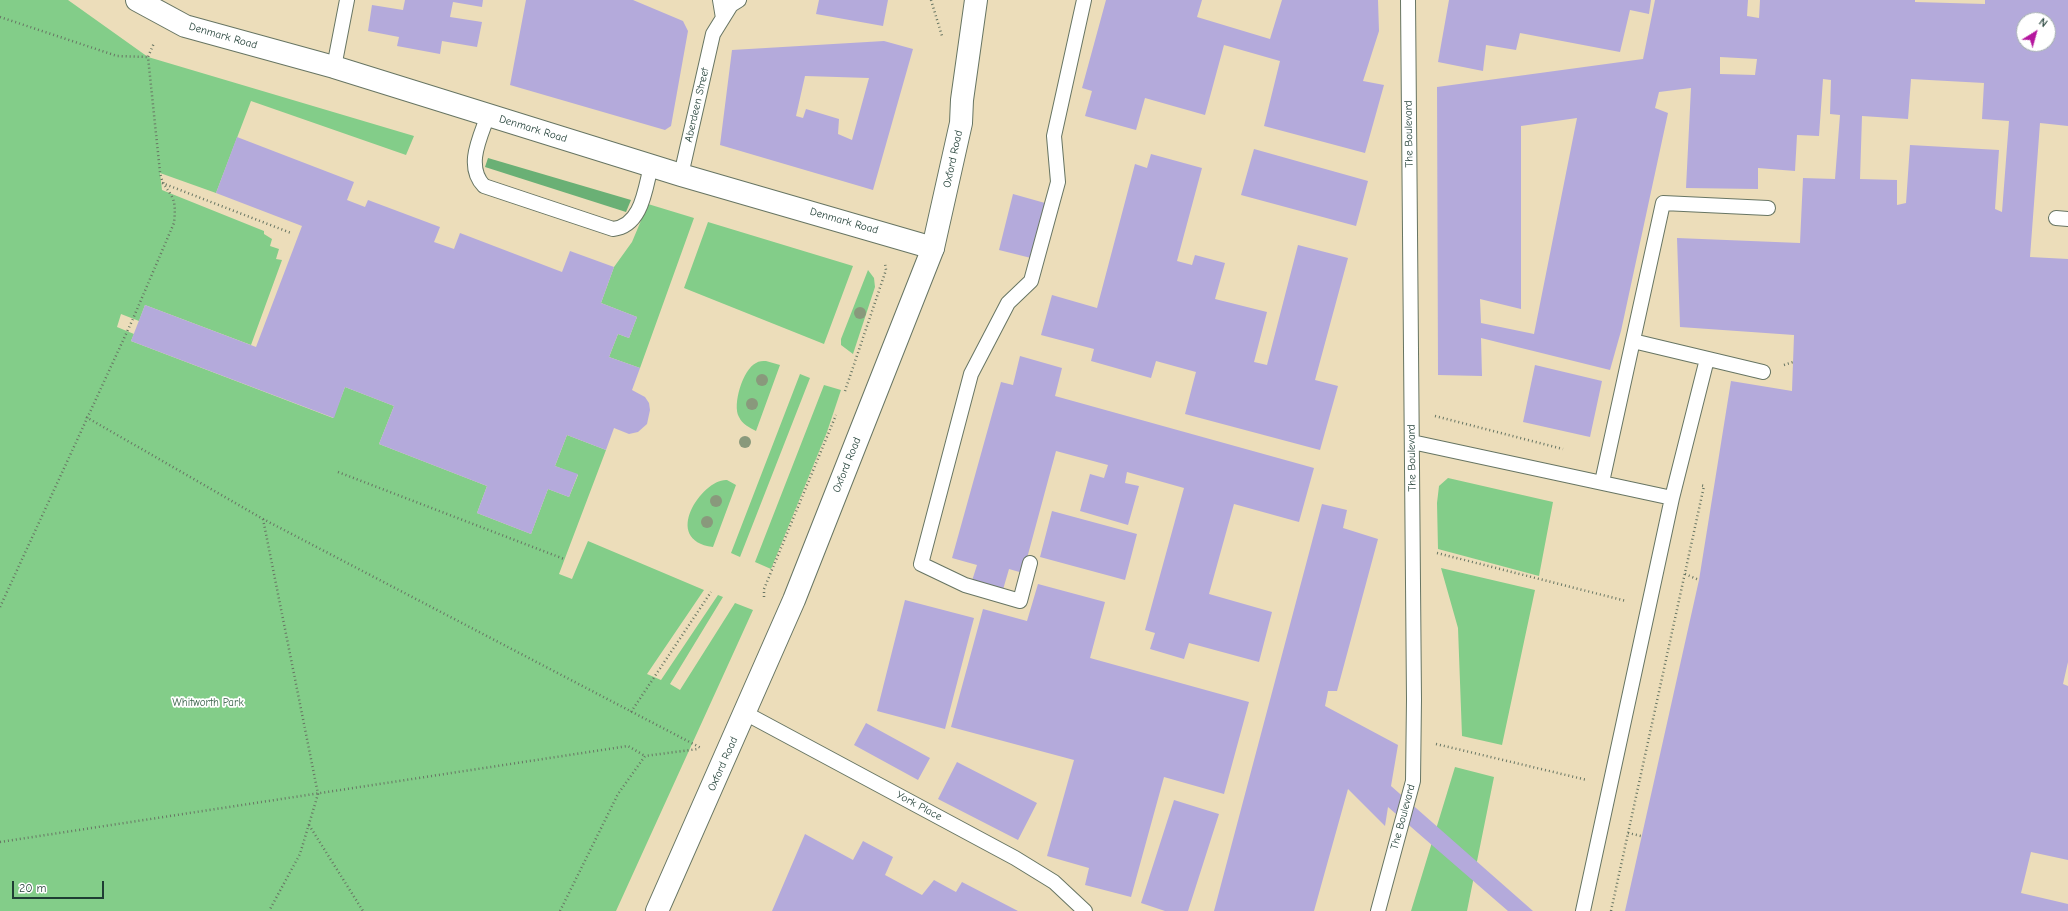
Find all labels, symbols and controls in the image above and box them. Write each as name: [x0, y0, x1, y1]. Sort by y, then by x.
north arrow: [2016, 12, 2056, 52]
text: N: [2036, 15, 2050, 30]
street label: Denmark Road: [187, 20, 259, 52]
street label: Aberdeen Street: [682, 67, 712, 143]
street label: The Boulevard: [1402, 100, 1416, 168]
street label: Denmark Road: [497, 112, 569, 146]
street label: Oxford Road: [940, 129, 966, 189]
street label: Denmark Road: [808, 205, 880, 237]
street label: The Boulevard: [1405, 424, 1419, 492]
street label: Oxford Road: [830, 436, 864, 494]
park label: Whitworth Park: [172, 696, 244, 710]
street label: Oxford Road: [705, 735, 741, 793]
street label: The Boulevard: [1388, 783, 1418, 851]
street label: York Place: [894, 788, 944, 824]
scale bar: [14, 873, 106, 899]
text: 20 m: [19, 881, 47, 895]

